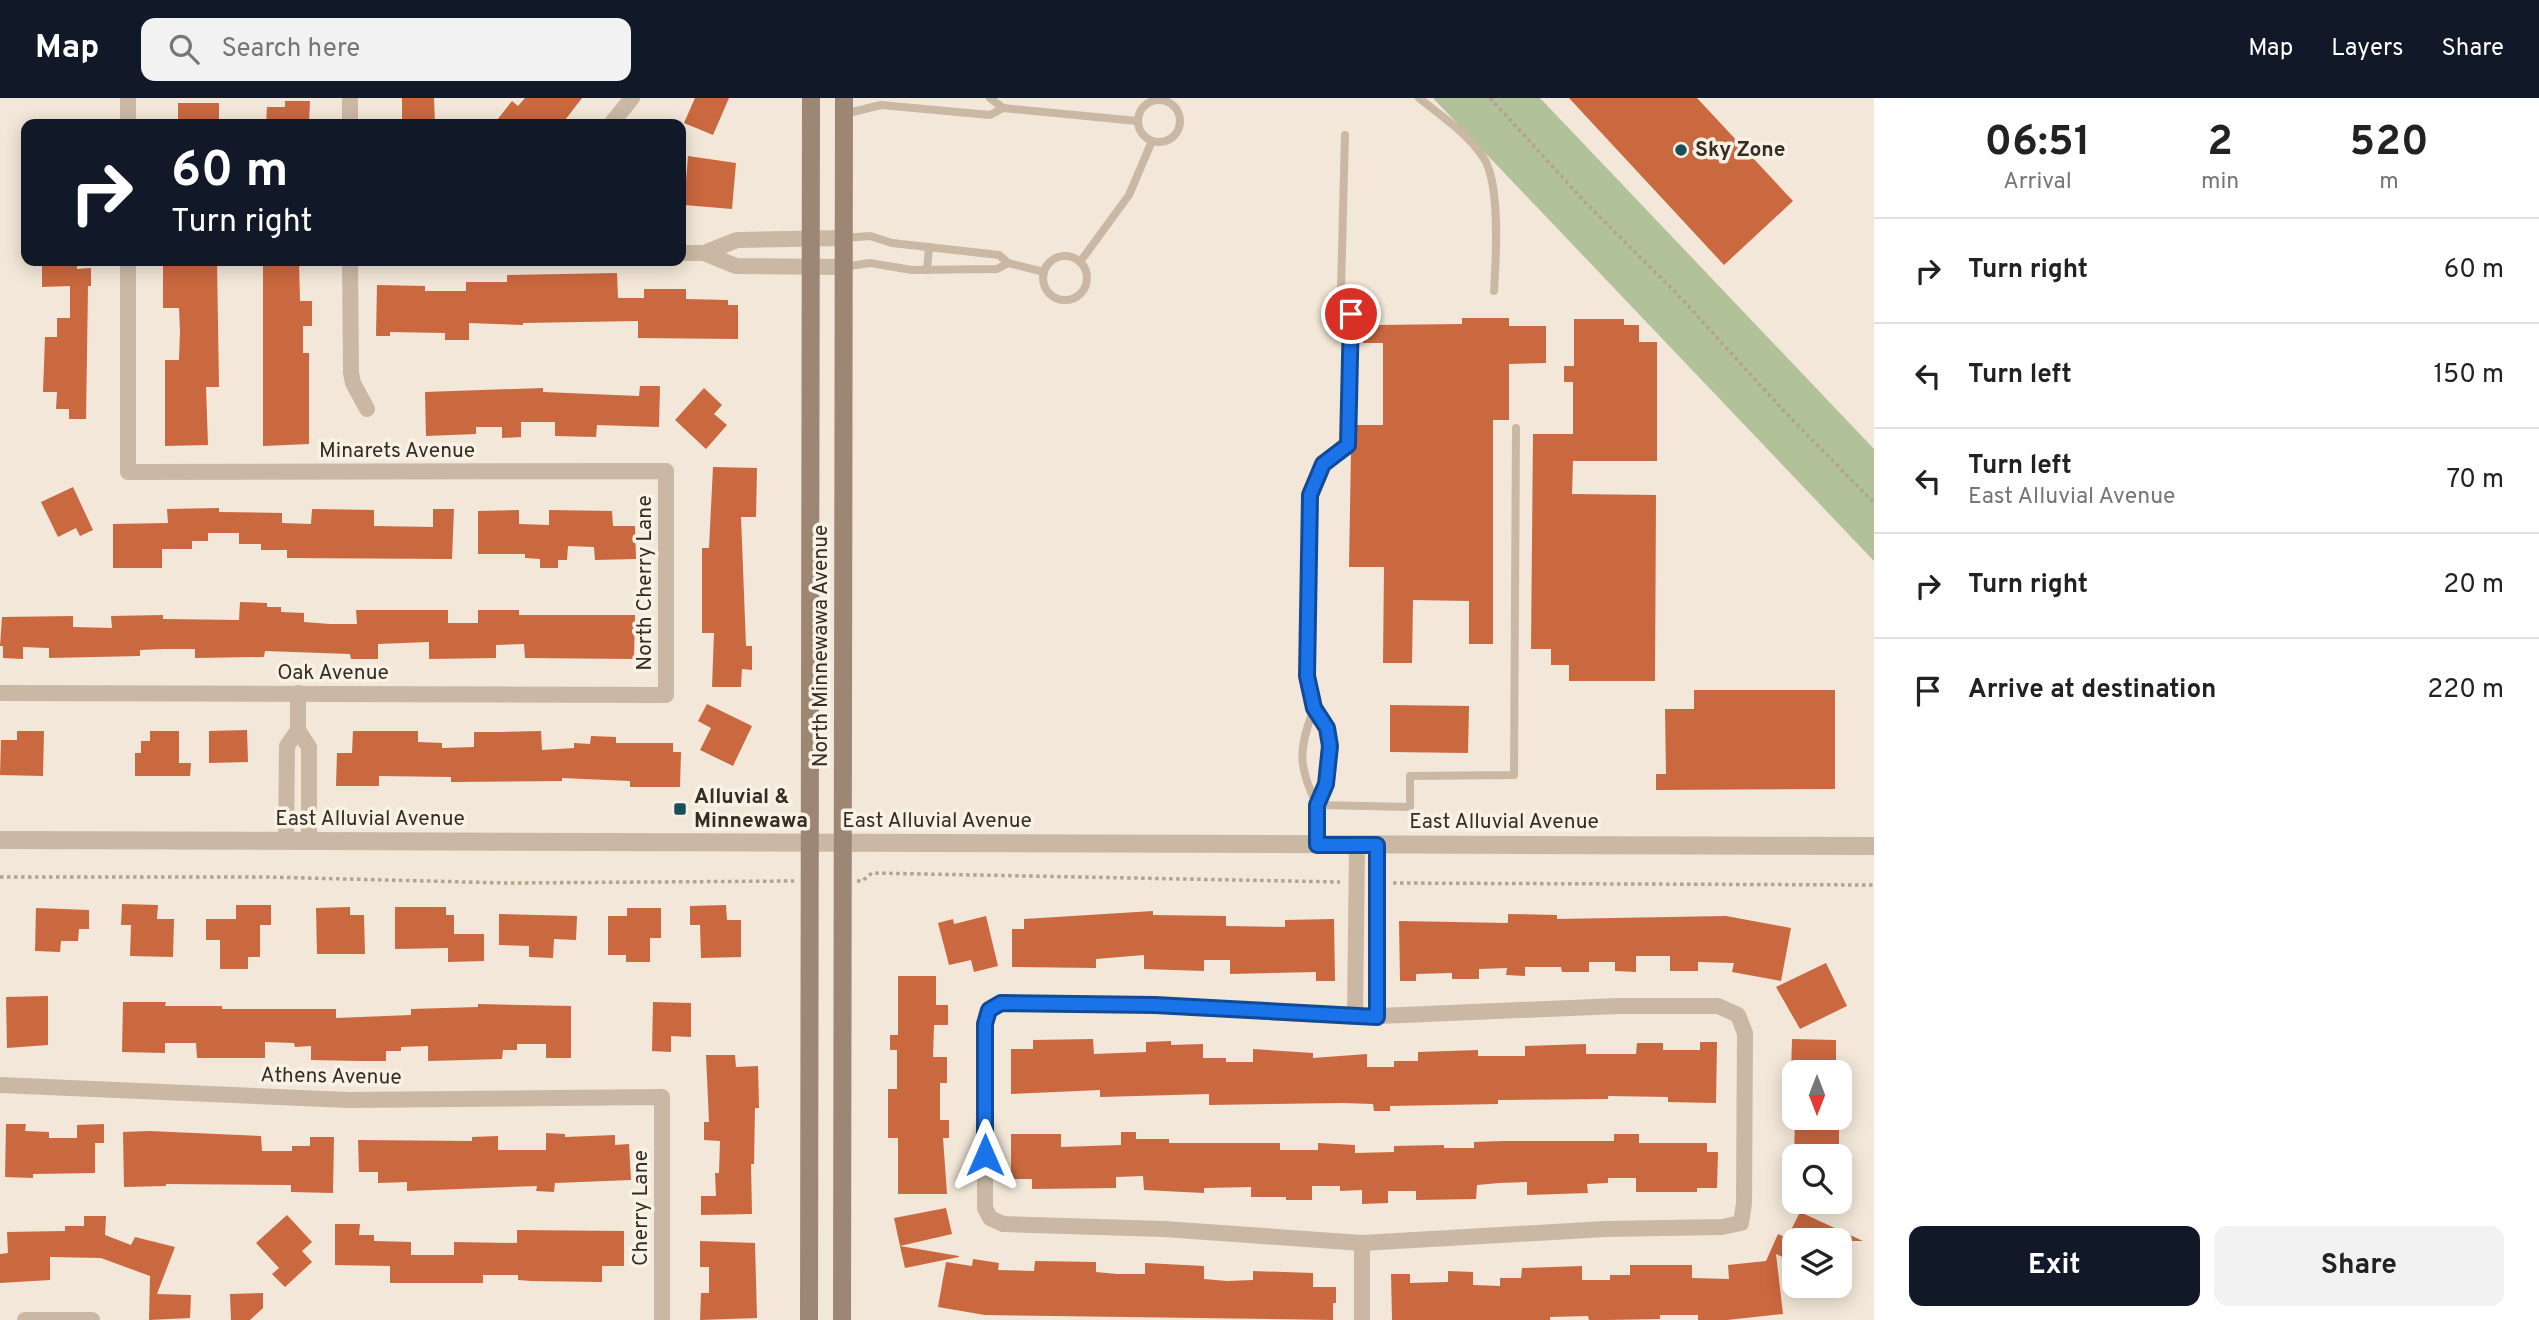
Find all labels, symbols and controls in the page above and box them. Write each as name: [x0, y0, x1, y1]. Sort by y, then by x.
search box: [141, 18, 631, 81]
text: Map: [35, 28, 99, 70]
icon: search: [165, 30, 203, 68]
text: Search here: [221, 33, 360, 66]
text: Map: [2248, 34, 2293, 64]
text: Layers: [2331, 34, 2403, 64]
text: Share: [2441, 34, 2504, 64]
text: 06:51: [1984, 117, 2091, 170]
text: 2: [2207, 117, 2233, 170]
text: 520: [2350, 117, 2429, 170]
place label: Sky Zone: [1695, 137, 1785, 164]
text: 60 m: [171, 142, 289, 204]
marker: Sky Zone: [1673, 142, 1689, 158]
icon: right: [56, 147, 147, 238]
text: Arrival: [2003, 168, 2072, 197]
text: min: [2201, 168, 2239, 197]
text: m: [2379, 168, 2399, 197]
text: Turn right: [171, 203, 313, 243]
icon: right: [1909, 252, 1947, 290]
text: Turn right: [1968, 254, 2088, 287]
text: 60 m: [2444, 254, 2504, 287]
pin: [1321, 284, 1381, 344]
icon: arrive: [1332, 295, 1370, 333]
icon: left: [1909, 357, 1947, 395]
text: Turn left: [1968, 359, 2072, 392]
text: 150 m: [2433, 359, 2504, 392]
street label: Minarets Avenue: [319, 438, 475, 465]
text: Turn left: [1968, 450, 2072, 483]
icon: left: [1909, 462, 1947, 500]
text: 70 m: [2446, 464, 2504, 497]
text: East Alluvial Avenue: [1968, 483, 2175, 512]
street label: North Cherry Lane: [632, 495, 659, 671]
street label: North Minnewawa Avenue: [808, 525, 835, 767]
icon: right: [1909, 567, 1947, 605]
text: Turn right: [1968, 569, 2088, 602]
text: 20 m: [2443, 569, 2504, 602]
street label: Oak Avenue: [277, 660, 389, 687]
icon: arrive: [1909, 672, 1947, 710]
text: Arrive at destination: [1968, 674, 2216, 707]
text: 220 m: [2427, 674, 2504, 707]
place label: Alluvial & Minnewawa: [694, 784, 808, 835]
marker: Alluvial & Minnewawa: [672, 801, 688, 817]
street label: East Alluvial Avenue: [275, 806, 465, 833]
street label: East Alluvial Avenue: [842, 808, 1032, 835]
street label: East Alluvial Avenue: [1409, 809, 1599, 836]
north arrow: [1782, 1060, 1852, 1130]
map controls: [1782, 1060, 1852, 1298]
street label: Athens Avenue: [260, 1062, 402, 1092]
position arrow: [948, 1118, 1022, 1192]
button: search: [1782, 1144, 1852, 1214]
street label: Cherry Lane: [628, 1150, 655, 1266]
button: Exit: [1909, 1226, 2200, 1306]
button: Share: [2214, 1226, 2504, 1306]
button: layers: [1782, 1228, 1852, 1298]

